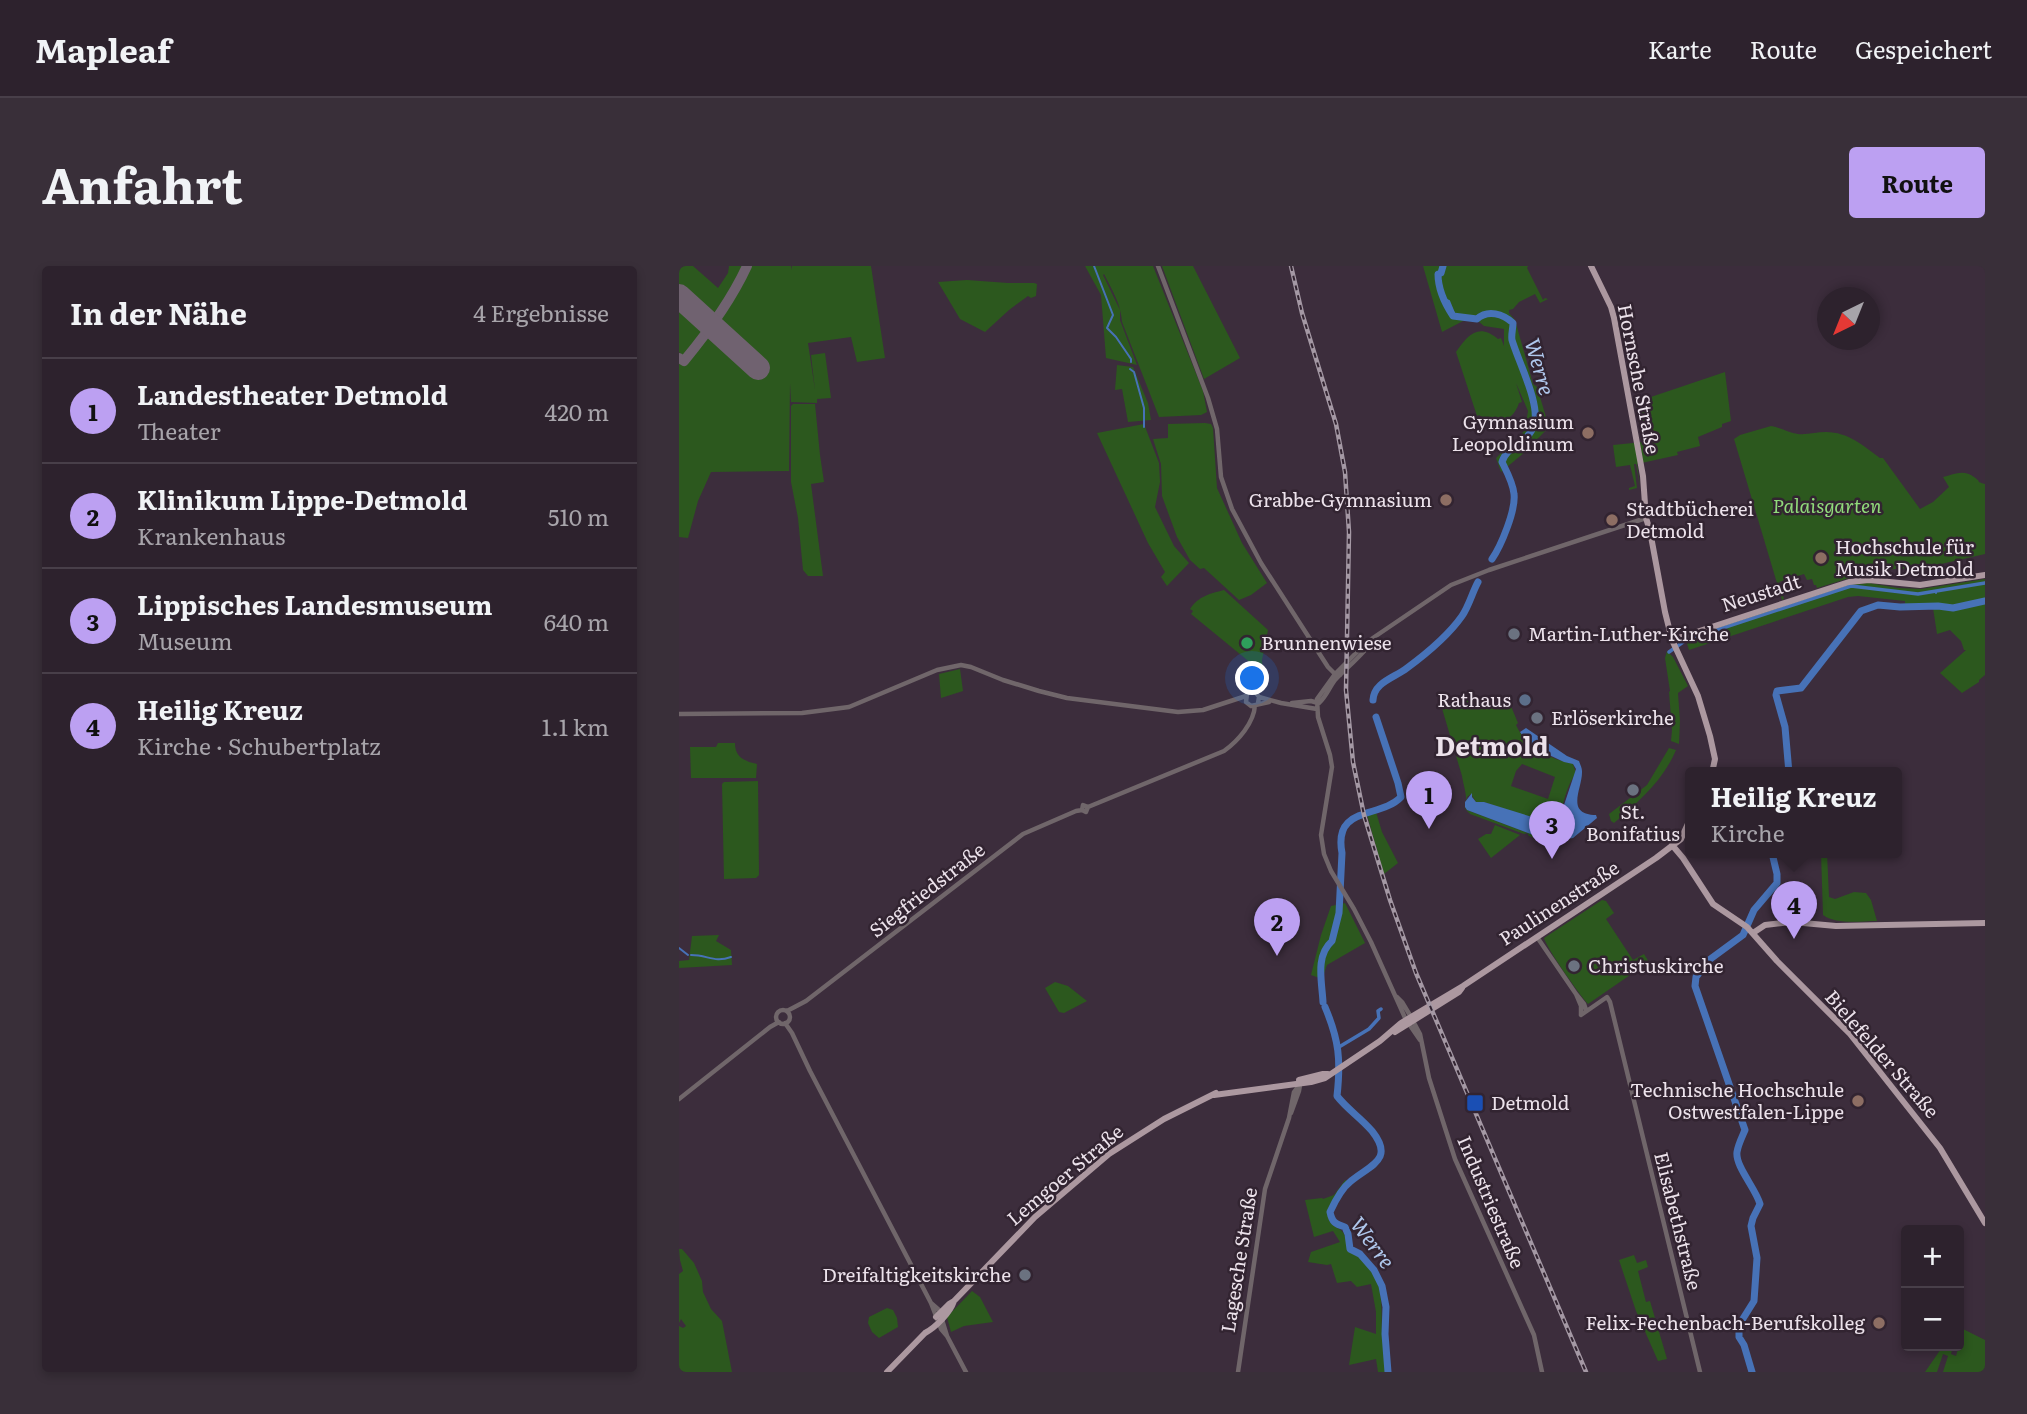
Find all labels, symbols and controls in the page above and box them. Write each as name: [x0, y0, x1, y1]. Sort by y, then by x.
text: Mapleaf: [35, 24, 171, 73]
text: Karte: [1648, 31, 1712, 66]
text: Route: [1750, 31, 1817, 66]
text: Gespeichert: [1855, 31, 1992, 66]
text: Anfahrt: [42, 146, 243, 219]
button: Route: [1849, 147, 1985, 218]
north arrow: [1817, 287, 1880, 350]
text: In der Nähe: [70, 290, 247, 334]
text: 4 Ergebnisse: [473, 295, 609, 329]
street label: Hornsche Straße: [1612, 301, 1668, 456]
water label: Werre: [1519, 334, 1564, 398]
text: Landestheater Detmold: [137, 374, 448, 413]
text: 1: [88, 394, 98, 428]
text: 420 m: [544, 394, 609, 428]
place label: Gymnasium Leopoldinum: [1452, 407, 1574, 457]
text: Theater: [137, 413, 221, 447]
marker: Gymnasium Leopoldinum: [1580, 425, 1596, 441]
text: Klinikum Lippe-Detmold: [137, 479, 468, 518]
place label: Grabbe-Gymnasium: [1249, 485, 1432, 513]
park label: Palaisgarten: [1773, 491, 1882, 519]
marker: Grabbe-Gymnasium: [1438, 492, 1454, 508]
place label: Stadtbücherei Detmold: [1626, 494, 1754, 544]
text: 2: [87, 499, 99, 533]
text: 510 m: [548, 499, 609, 533]
marker: Stadtbücherei Detmold: [1604, 512, 1620, 528]
text: Krankenhaus: [137, 518, 285, 552]
place label: Hochschule für Musik Detmold: [1835, 532, 1974, 582]
marker: Hochschule für Musik Detmold: [1813, 550, 1829, 566]
street label: Neustadt: [1717, 566, 1804, 618]
text: Lippisches Landesmuseum: [137, 584, 492, 623]
text: 3: [87, 604, 99, 638]
text: 640 m: [544, 604, 609, 638]
place label: Martin-Luther-Kirche: [1528, 619, 1729, 647]
text: Museum: [137, 623, 233, 657]
marker: Martin-Luther-Kirche: [1506, 626, 1522, 642]
place label: Brunnenwiese: [1261, 628, 1392, 656]
marker: Brunnenwiese: [1239, 635, 1255, 651]
your location: [1235, 661, 1269, 695]
place label: Rathaus: [1437, 685, 1511, 713]
text: Heilig Kreuz: [137, 689, 303, 728]
marker: Rathaus: [1517, 692, 1533, 708]
place label: Erlöserkirche: [1551, 703, 1674, 731]
text: 4: [86, 709, 100, 743]
text: 1.1 km: [542, 709, 609, 743]
marker: Erlöserkirche: [1529, 710, 1545, 726]
district label: Detmold: [1435, 725, 1549, 764]
text: Kirche · Schubertplatz: [137, 728, 381, 762]
popup: [1685, 767, 1902, 858]
pin: 1: [1406, 771, 1452, 829]
text: Heilig Kreuz: [1711, 776, 1876, 815]
marker: St. Bonifatius: [1625, 782, 1641, 798]
place label: St. Bonifatius: [1586, 797, 1680, 847]
pin: 3: [1529, 801, 1575, 859]
text: Kirche: [1711, 815, 1785, 849]
street label: Siegfriedstraße: [863, 835, 990, 943]
street label: Paulinenstraße: [1493, 853, 1624, 952]
pin: 4: [1771, 881, 1817, 939]
pin: 2: [1254, 898, 1300, 956]
place label: Christuskirche: [1588, 951, 1724, 979]
marker: Christuskirche: [1566, 958, 1582, 974]
street label: Bielefelder Straße: [1819, 983, 1946, 1124]
place label: Technische Hochschule Ostwestfalen-Lippe: [1630, 1075, 1844, 1125]
place label: Detmold: [1491, 1088, 1570, 1116]
marker: Detmold: [1465, 1093, 1485, 1113]
marker: Technische Hochschule Ostwestfalen-Lippe: [1850, 1093, 1866, 1109]
street label: Lemgoer Straße: [1000, 1117, 1129, 1231]
street label: Industriestraße: [1451, 1131, 1533, 1272]
street label: Elisabethstraße: [1648, 1149, 1710, 1293]
street label: Lagesche Straße: [1213, 1185, 1263, 1334]
water label: Werre: [1344, 1209, 1404, 1274]
map controls: [1901, 1225, 1964, 1351]
button: +: [1901, 1225, 1964, 1288]
place label: Dreifaltigkeitskirche: [822, 1260, 1011, 1288]
marker: Dreifaltigkeitskirche: [1017, 1267, 1033, 1283]
button: −: [1901, 1288, 1964, 1351]
place label: Felix-Fechenbach-Berufskolleg: [1585, 1308, 1865, 1336]
marker: Felix-Fechenbach-Berufskolleg: [1871, 1315, 1887, 1331]

